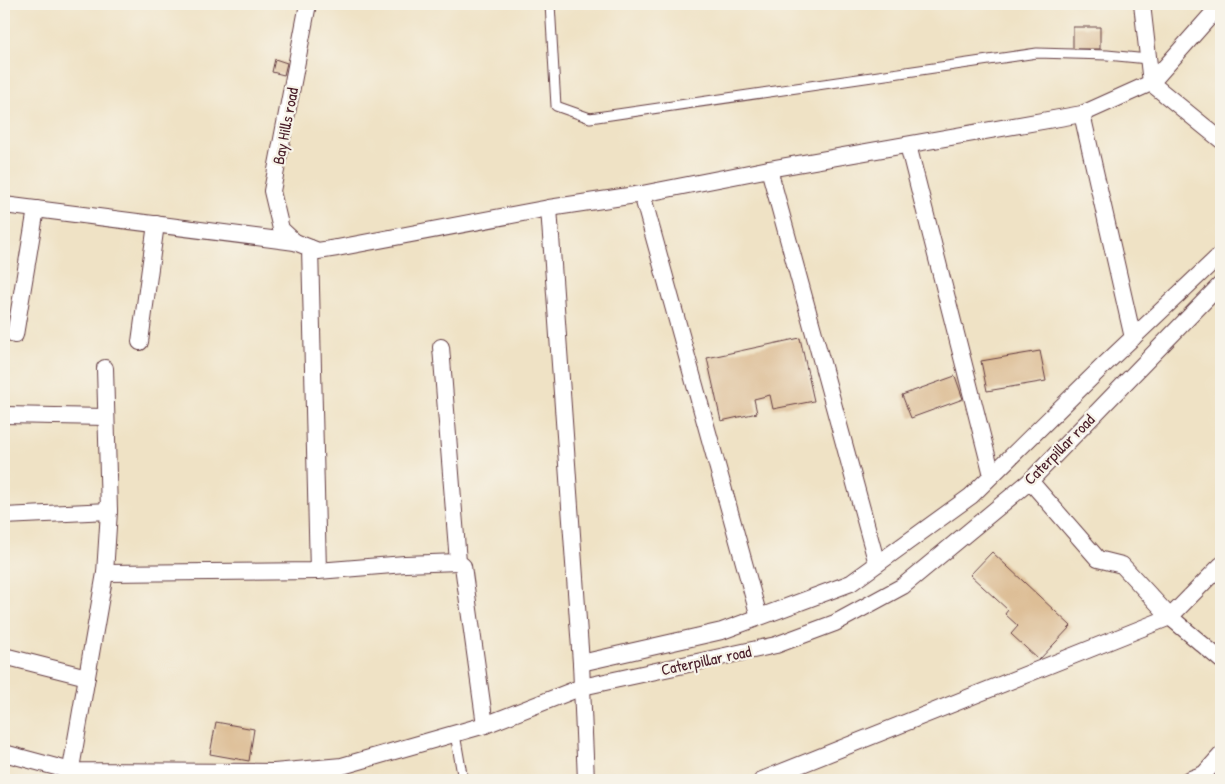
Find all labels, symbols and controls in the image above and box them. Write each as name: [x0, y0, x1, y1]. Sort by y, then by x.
street label: Bay Hills road: [267, 86, 303, 166]
street label: Caterpillar road: [1019, 409, 1099, 489]
street label: Caterpillar road: [659, 640, 753, 680]

